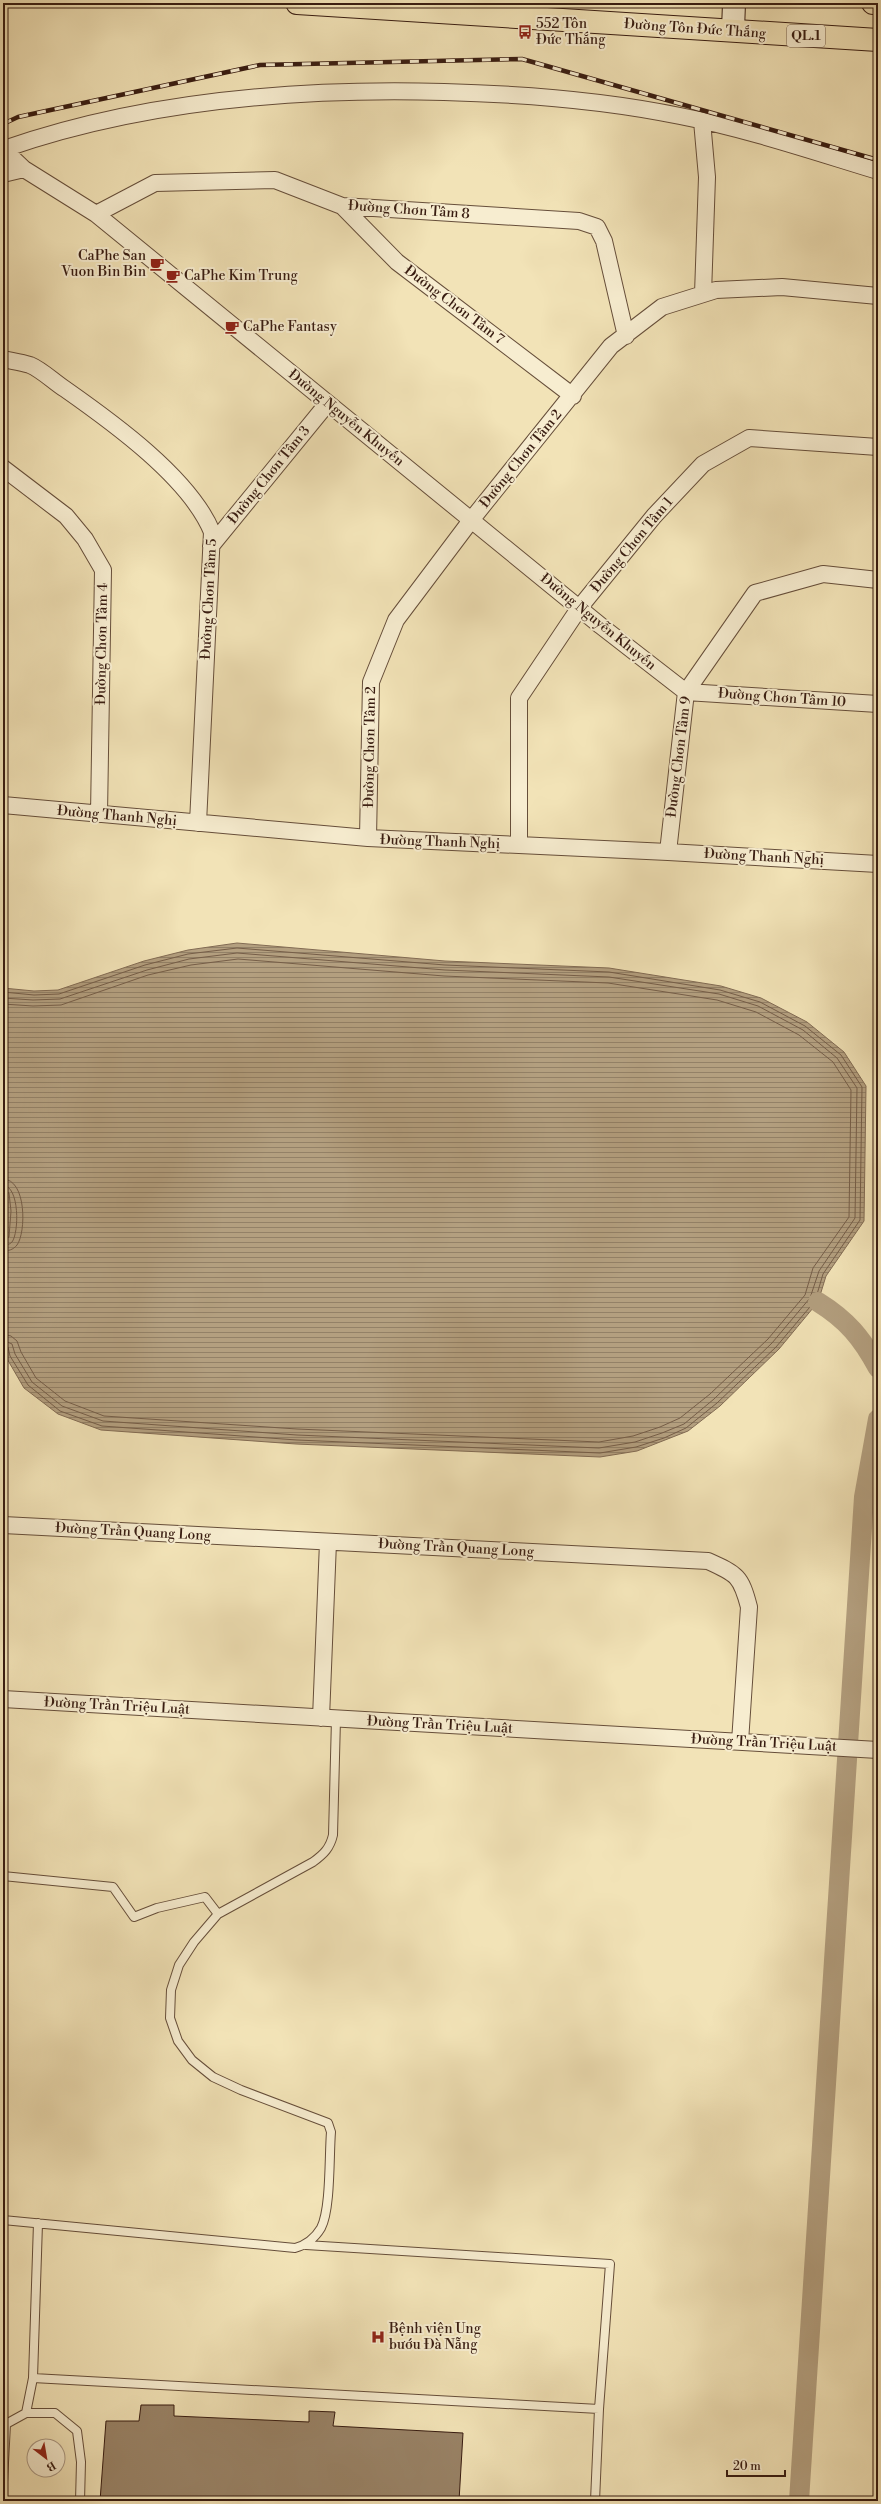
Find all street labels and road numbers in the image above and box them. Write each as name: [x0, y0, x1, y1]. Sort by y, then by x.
street label: Đường Tôn Đức Thắng: [623, 15, 767, 43]
road number: QL.1: [787, 25, 825, 47]
street label: Đường Chơn Tâm 8: [347, 197, 471, 223]
street label: Đường Chơn Tâm 7: [400, 262, 508, 348]
street label: Đường Nguyễn Khuyến: [284, 366, 408, 471]
street label: Đường Chơn Tâm 2: [476, 406, 566, 512]
street label: Đường Chơn Tâm 3: [224, 422, 314, 528]
street label: Đường Chơn Tâm 1: [587, 493, 677, 597]
street label: Đường Chơn Tâm 5: [197, 538, 221, 660]
street label: Đường Nguyễn Khuyến: [536, 570, 660, 675]
street label: Đường Chơn Tâm 4: [92, 583, 112, 705]
street label: Đường Chơn Tâm 10: [717, 685, 847, 711]
street label: Đường Chơn Tâm 2: [360, 686, 380, 808]
street label: Đường Chơn Tâm 9: [663, 695, 695, 819]
street label: Đường Thanh Nghị: [56, 802, 178, 830]
street label: Đường Thanh Nghị: [380, 831, 501, 853]
street label: Đường Thanh Nghị: [703, 845, 825, 869]
street label: Đường Trần Quang Long: [55, 1519, 212, 1545]
street label: Đường Trần Quang Long: [378, 1535, 535, 1561]
street label: Đường Trần Triệu Luật: [44, 1693, 191, 1719]
street label: Đường Trần Triệu Luật: [367, 1712, 514, 1738]
street label: Đường Trần Triệu Luật: [691, 1730, 838, 1756]

